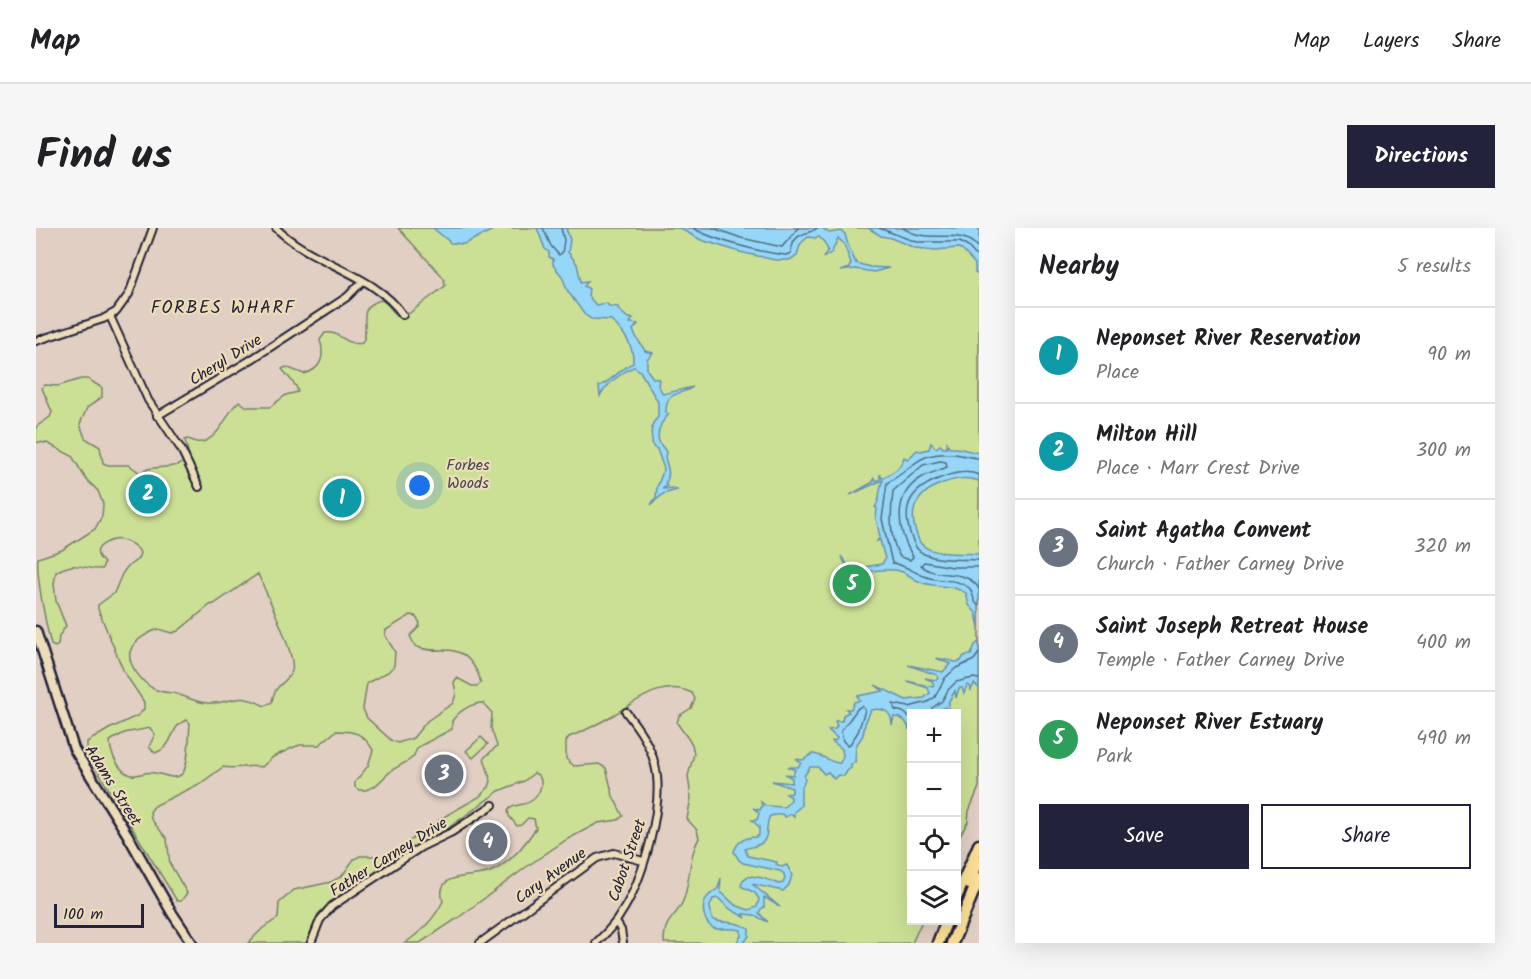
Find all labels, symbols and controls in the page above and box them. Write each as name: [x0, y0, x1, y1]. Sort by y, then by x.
text: Map: [30, 19, 81, 64]
text: Map: [1293, 25, 1330, 58]
text: Layers: [1363, 25, 1419, 58]
text: Share: [1452, 25, 1501, 58]
text: Find us: [36, 123, 172, 190]
button: Directions: [1347, 125, 1495, 188]
text: Nearby: [1039, 246, 1119, 288]
text: 5 results: [1397, 251, 1471, 283]
district label: FORBES WHARF: [151, 294, 295, 323]
text: Neponset River Reservation: [1096, 322, 1361, 357]
street label: Cheryl Drive: [184, 328, 267, 393]
text: 1: [1055, 339, 1062, 371]
text: 90 m: [1427, 339, 1471, 371]
text: Place: [1096, 357, 1139, 389]
text: Milton Hill: [1096, 418, 1197, 453]
text: 2: [1053, 435, 1064, 467]
text: 300 m: [1416, 435, 1471, 467]
park label: Forbes Woods: [446, 453, 490, 496]
text: Place · Marr Crest Drive: [1096, 453, 1300, 485]
your location: [405, 471, 434, 500]
pin: 2: [128, 472, 168, 516]
pin: 1: [322, 476, 362, 520]
text: Saint Agatha Convent: [1096, 514, 1311, 549]
text: 3: [1053, 531, 1064, 563]
text: 320 m: [1414, 531, 1471, 563]
text: Church · Father Carney Drive: [1096, 549, 1344, 581]
pin: 5: [832, 562, 872, 606]
text: Saint Joseph Retreat House: [1096, 610, 1368, 645]
text: 4: [1053, 627, 1064, 659]
text: 400 m: [1416, 627, 1471, 659]
text: Temple · Father Carney Drive: [1096, 645, 1345, 677]
text: Neponset River Estuary: [1096, 706, 1323, 741]
map controls: [907, 709, 961, 925]
button: +: [907, 709, 961, 763]
text: 5: [1053, 723, 1064, 755]
text: 490 m: [1416, 723, 1471, 755]
street label: Adams Street: [78, 740, 148, 832]
text: Park: [1096, 741, 1132, 773]
pin: 3: [424, 752, 464, 796]
button: −: [907, 763, 961, 817]
button: Save: [1039, 804, 1249, 869]
button: Share: [1261, 804, 1471, 869]
street label: Father Carney Drive: [325, 811, 453, 904]
street label: Cabot Street: [602, 815, 653, 905]
button: locate: [907, 817, 961, 871]
pin: 4: [468, 820, 508, 864]
street label: Cary Avenue: [510, 842, 592, 911]
button: layers: [907, 871, 961, 925]
scale bar: [54, 901, 144, 928]
text: 100 m: [63, 902, 103, 927]

